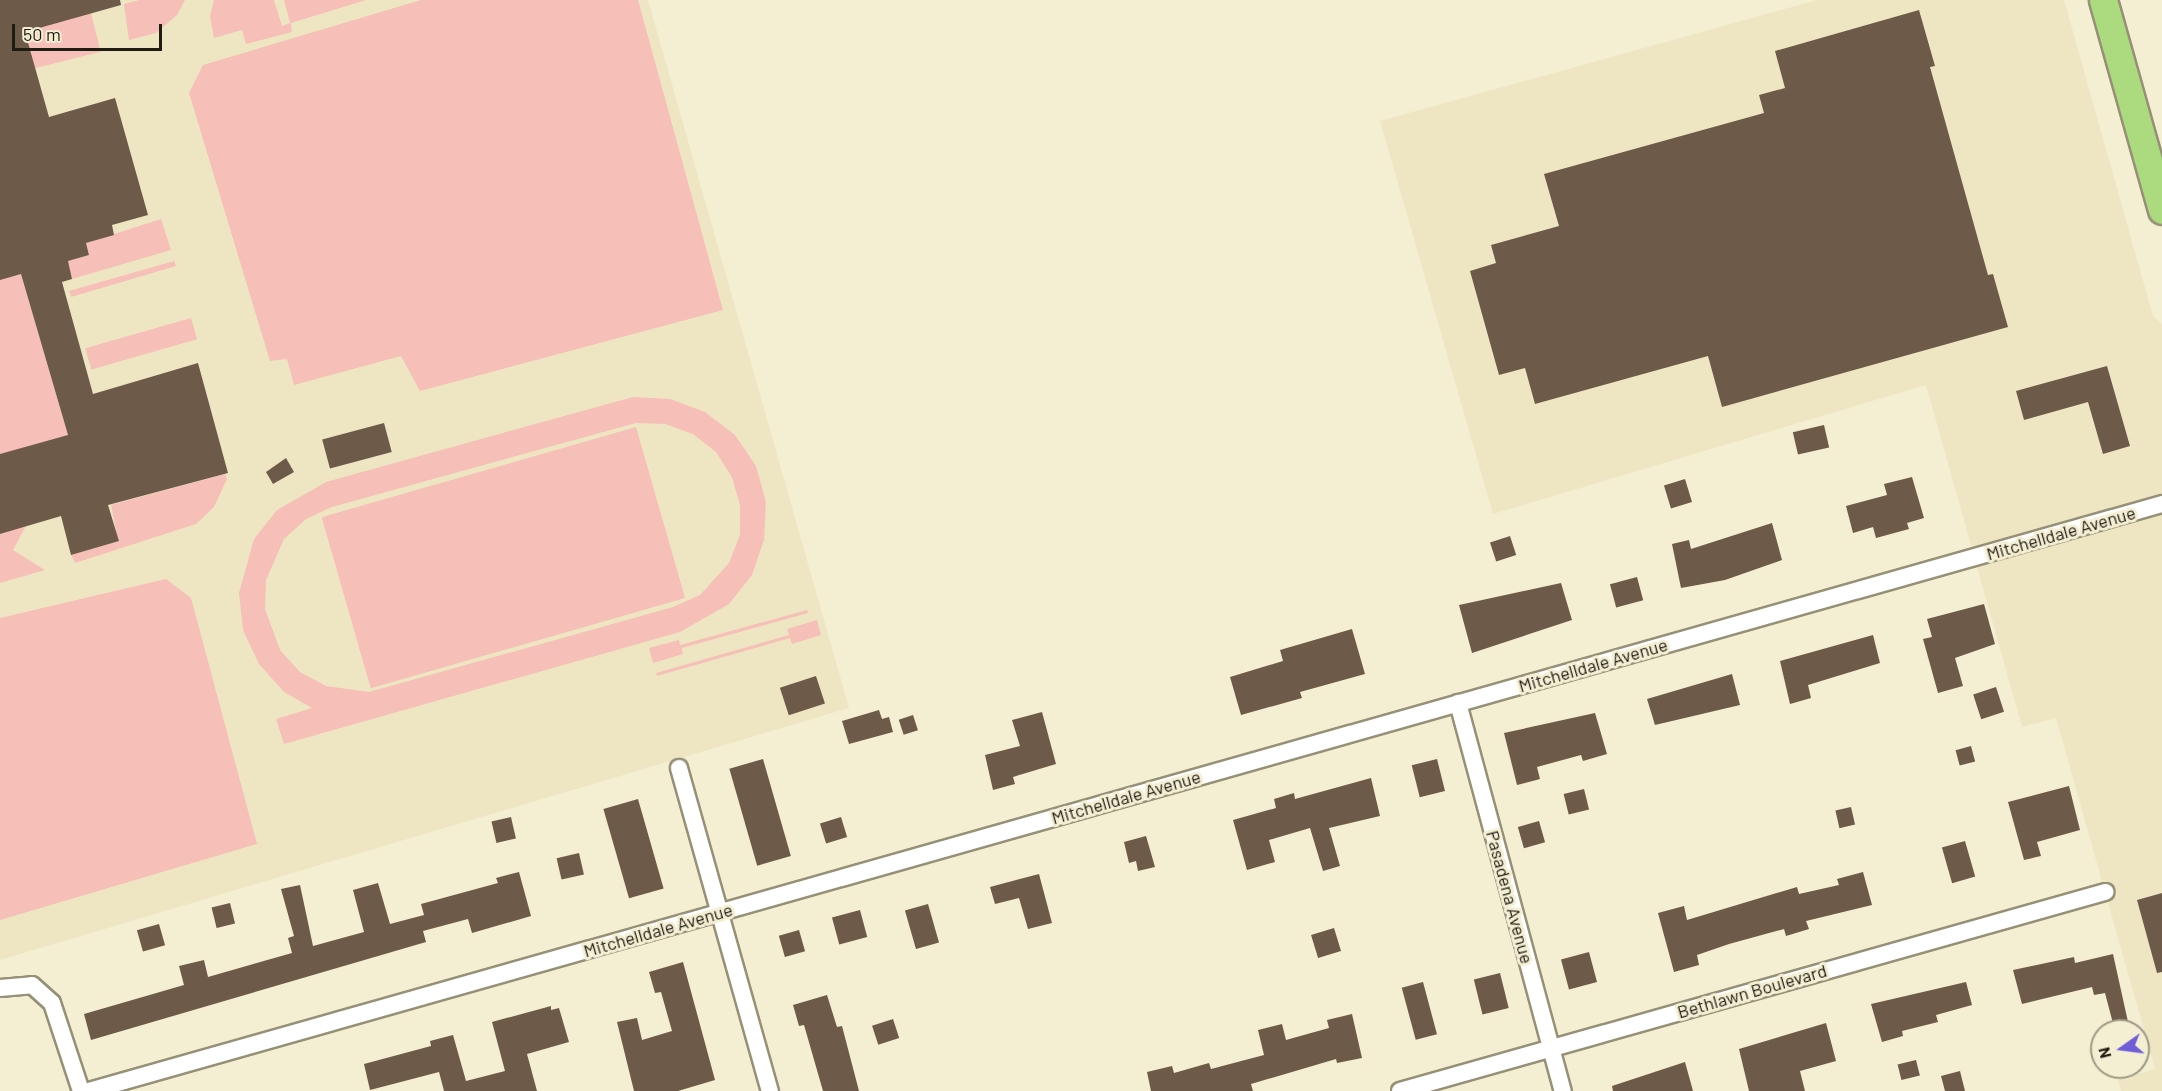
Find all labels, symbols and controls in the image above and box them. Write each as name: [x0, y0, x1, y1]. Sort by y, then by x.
scale bar: [15, 12, 165, 50]
text: 50 m: [23, 23, 61, 45]
street label: Mitchelldale Avenue: [1984, 501, 2138, 565]
street label: Mitchelldale Avenue: [1516, 633, 1670, 697]
street label: Mitchelldale Avenue: [1049, 765, 1203, 829]
street label: Pasadena Avenue: [1482, 828, 1538, 966]
street label: Mitchelldale Avenue: [581, 898, 735, 962]
street label: Bethlawn Boulevard: [1675, 959, 1829, 1023]
north arrow: [2090, 1019, 2150, 1079]
text: N: [2093, 1046, 2114, 1060]

